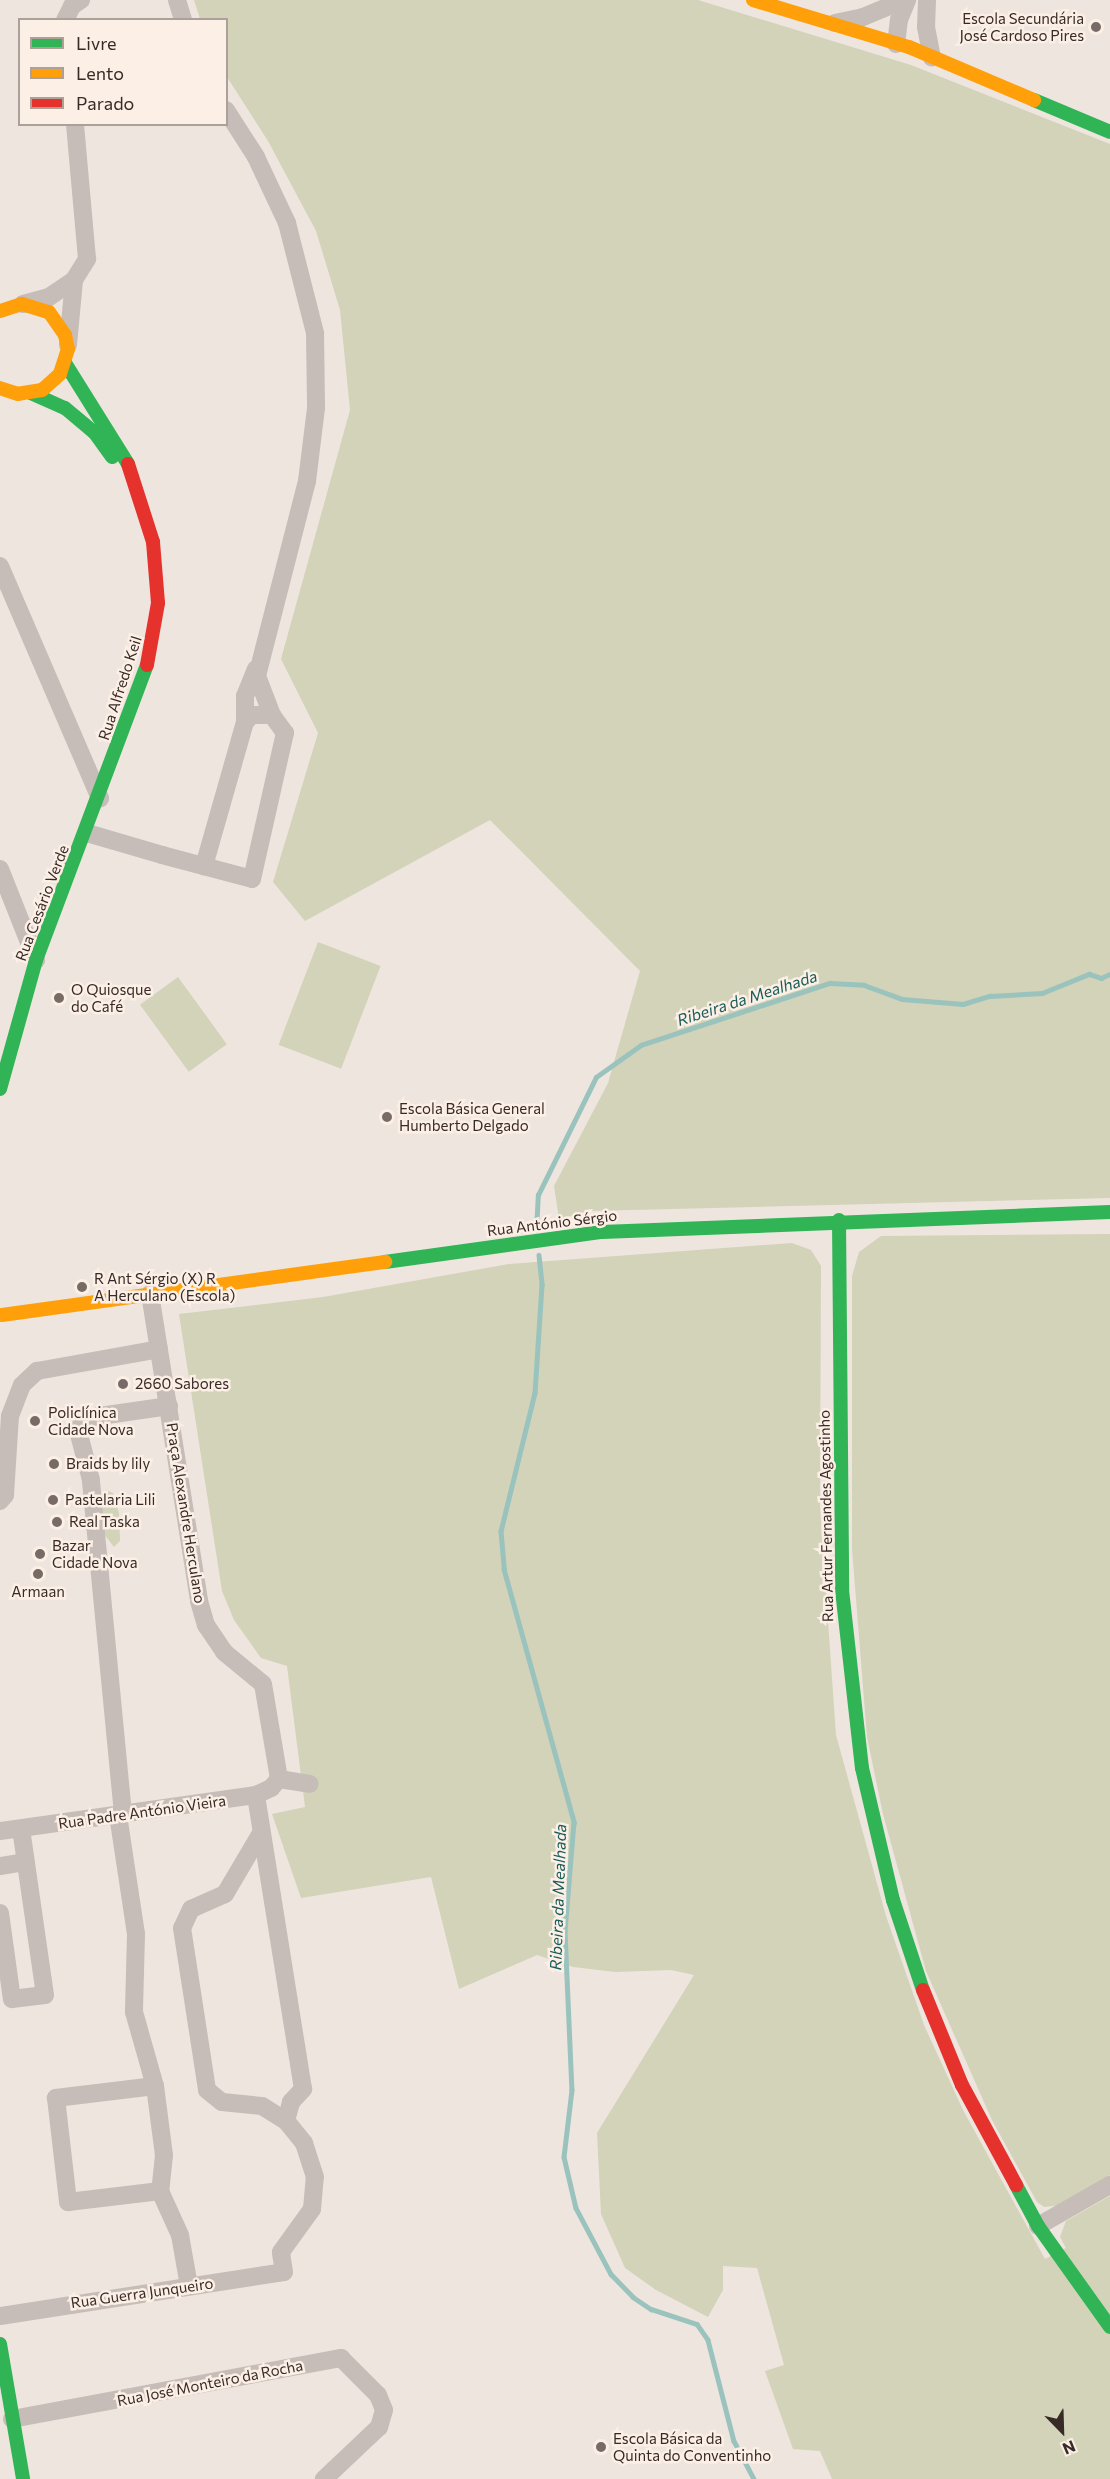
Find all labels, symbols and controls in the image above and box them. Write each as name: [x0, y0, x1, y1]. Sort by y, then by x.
place label: Escola Secundária José Cardoso Pires: [959, 9, 1084, 44]
legend: [18, 18, 228, 126]
marker: Escola Secundária José Cardoso Pires: [1089, 20, 1103, 34]
text: Livre: [76, 32, 117, 54]
text: Lento: [76, 62, 124, 84]
text: Parado: [76, 92, 134, 114]
street label: Rua Alfredo Keil: [95, 634, 145, 742]
street label: Rua Cesário Verde: [12, 842, 72, 964]
water label: Ribeira da Mealhada: [674, 966, 820, 1030]
place label: O Quiosque do Café: [71, 980, 151, 1015]
marker: O Quiosque do Café: [52, 991, 66, 1005]
place label: Escola Básica General Humberto Delgado: [399, 1099, 545, 1134]
marker: Escola Básica General Humberto Delgado: [380, 1110, 394, 1124]
street label: Rua António Sérgio: [486, 1206, 618, 1240]
place label: R Ant Sérgio (X) R A Herculano (Escola): [94, 1269, 235, 1304]
marker: R Ant Sérgio (X) R A Herculano (Escola): [75, 1280, 89, 1294]
place label: 2660 Sabores: [135, 1375, 229, 1393]
marker: 2660 Sabores: [116, 1377, 130, 1391]
place label: Policlínica Cidade Nova: [48, 1403, 133, 1438]
street label: Rua Artur Fernandes Agostinho: [815, 1410, 837, 1622]
marker: Policlínica Cidade Nova: [26, 1412, 44, 1430]
street label: Praça Alexandre Herculano: [163, 1421, 209, 1605]
place label: Braids by lily: [66, 1455, 150, 1473]
marker: Braids by lily: [47, 1457, 61, 1471]
place label: Pastelaria Lili: [65, 1491, 155, 1509]
marker: Pastelaria Lili: [46, 1493, 60, 1507]
place label: Real Taska: [69, 1513, 140, 1531]
marker: Real Taska: [50, 1515, 64, 1529]
place label: Bazar Cidade Nova: [52, 1536, 137, 1571]
marker: Bazar Cidade Nova: [33, 1547, 47, 1561]
marker: Armaan: [31, 1567, 45, 1581]
place label: Armaan: [11, 1583, 65, 1601]
street label: Rua Padre António Vieira: [57, 1791, 227, 1833]
water label: Ribeira da Mealhada: [546, 1823, 570, 1971]
street label: Rua Guerra Junqueiro: [70, 2274, 214, 2312]
street label: Rua José Monteiro da Rocha: [116, 2356, 304, 2410]
north arrow: [1032, 2401, 1092, 2461]
place label: Escola Básica da Quinta do Conventinho: [613, 2429, 771, 2464]
text: N: [1060, 2437, 1078, 2459]
marker: Escola Básica da Quinta do Conventinho: [594, 2440, 608, 2454]

